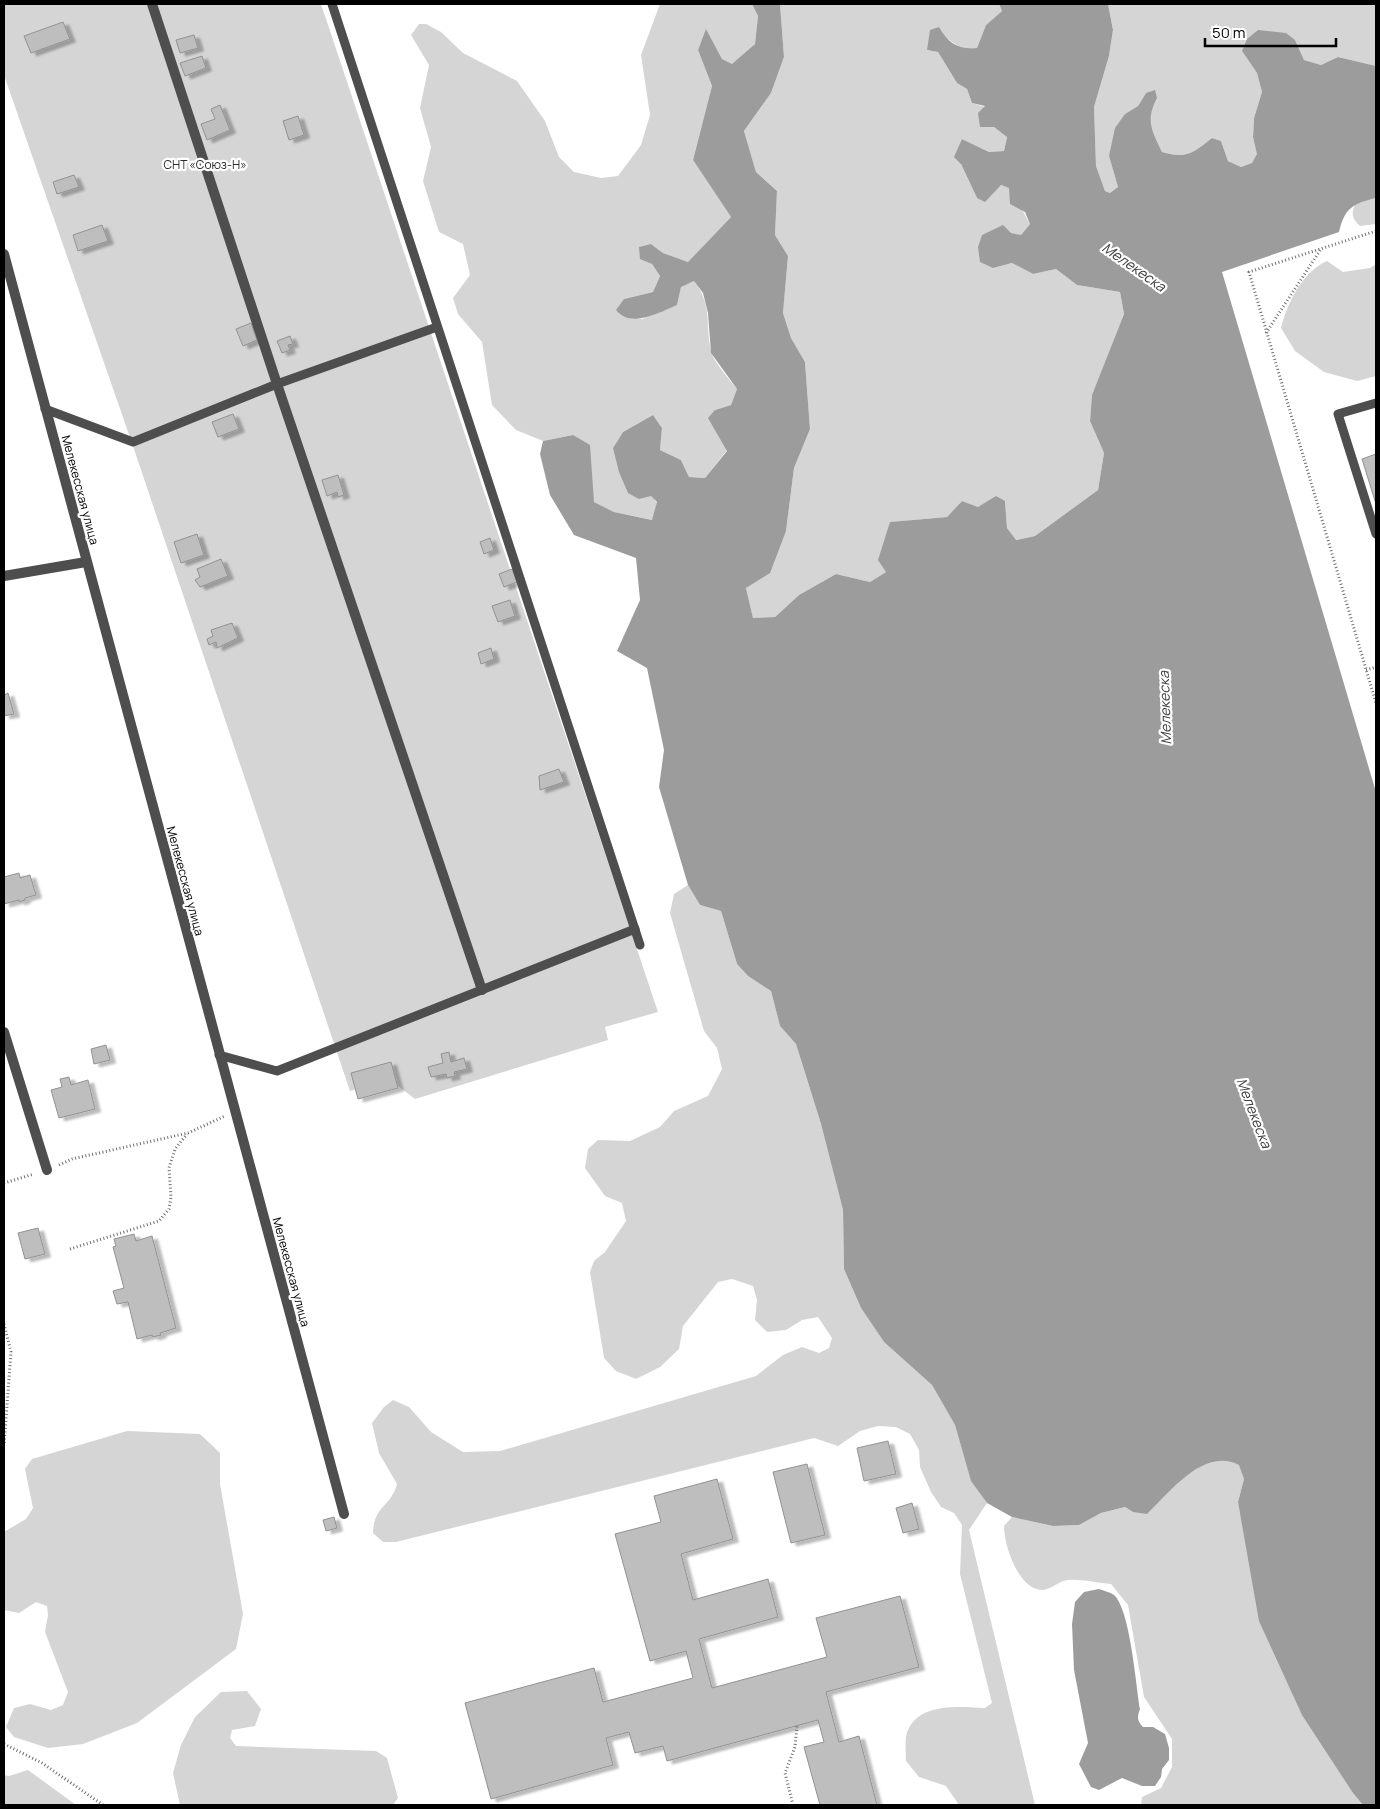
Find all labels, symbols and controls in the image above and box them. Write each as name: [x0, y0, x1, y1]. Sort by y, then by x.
scale bar: [1205, 15, 1336, 47]
text: 50 m: [1212, 22, 1246, 43]
park label: СНТ «Союз-Н»: [163, 156, 247, 173]
water label: Мелекеска: [1099, 238, 1171, 296]
street label: Мелекесская улица: [58, 433, 103, 546]
water label: Мелекеска: [1154, 670, 1175, 745]
street label: Мелекесская улица: [163, 824, 208, 937]
water label: Мелекеска: [1232, 1075, 1277, 1152]
street label: Мелекесская улица: [269, 1215, 314, 1328]

